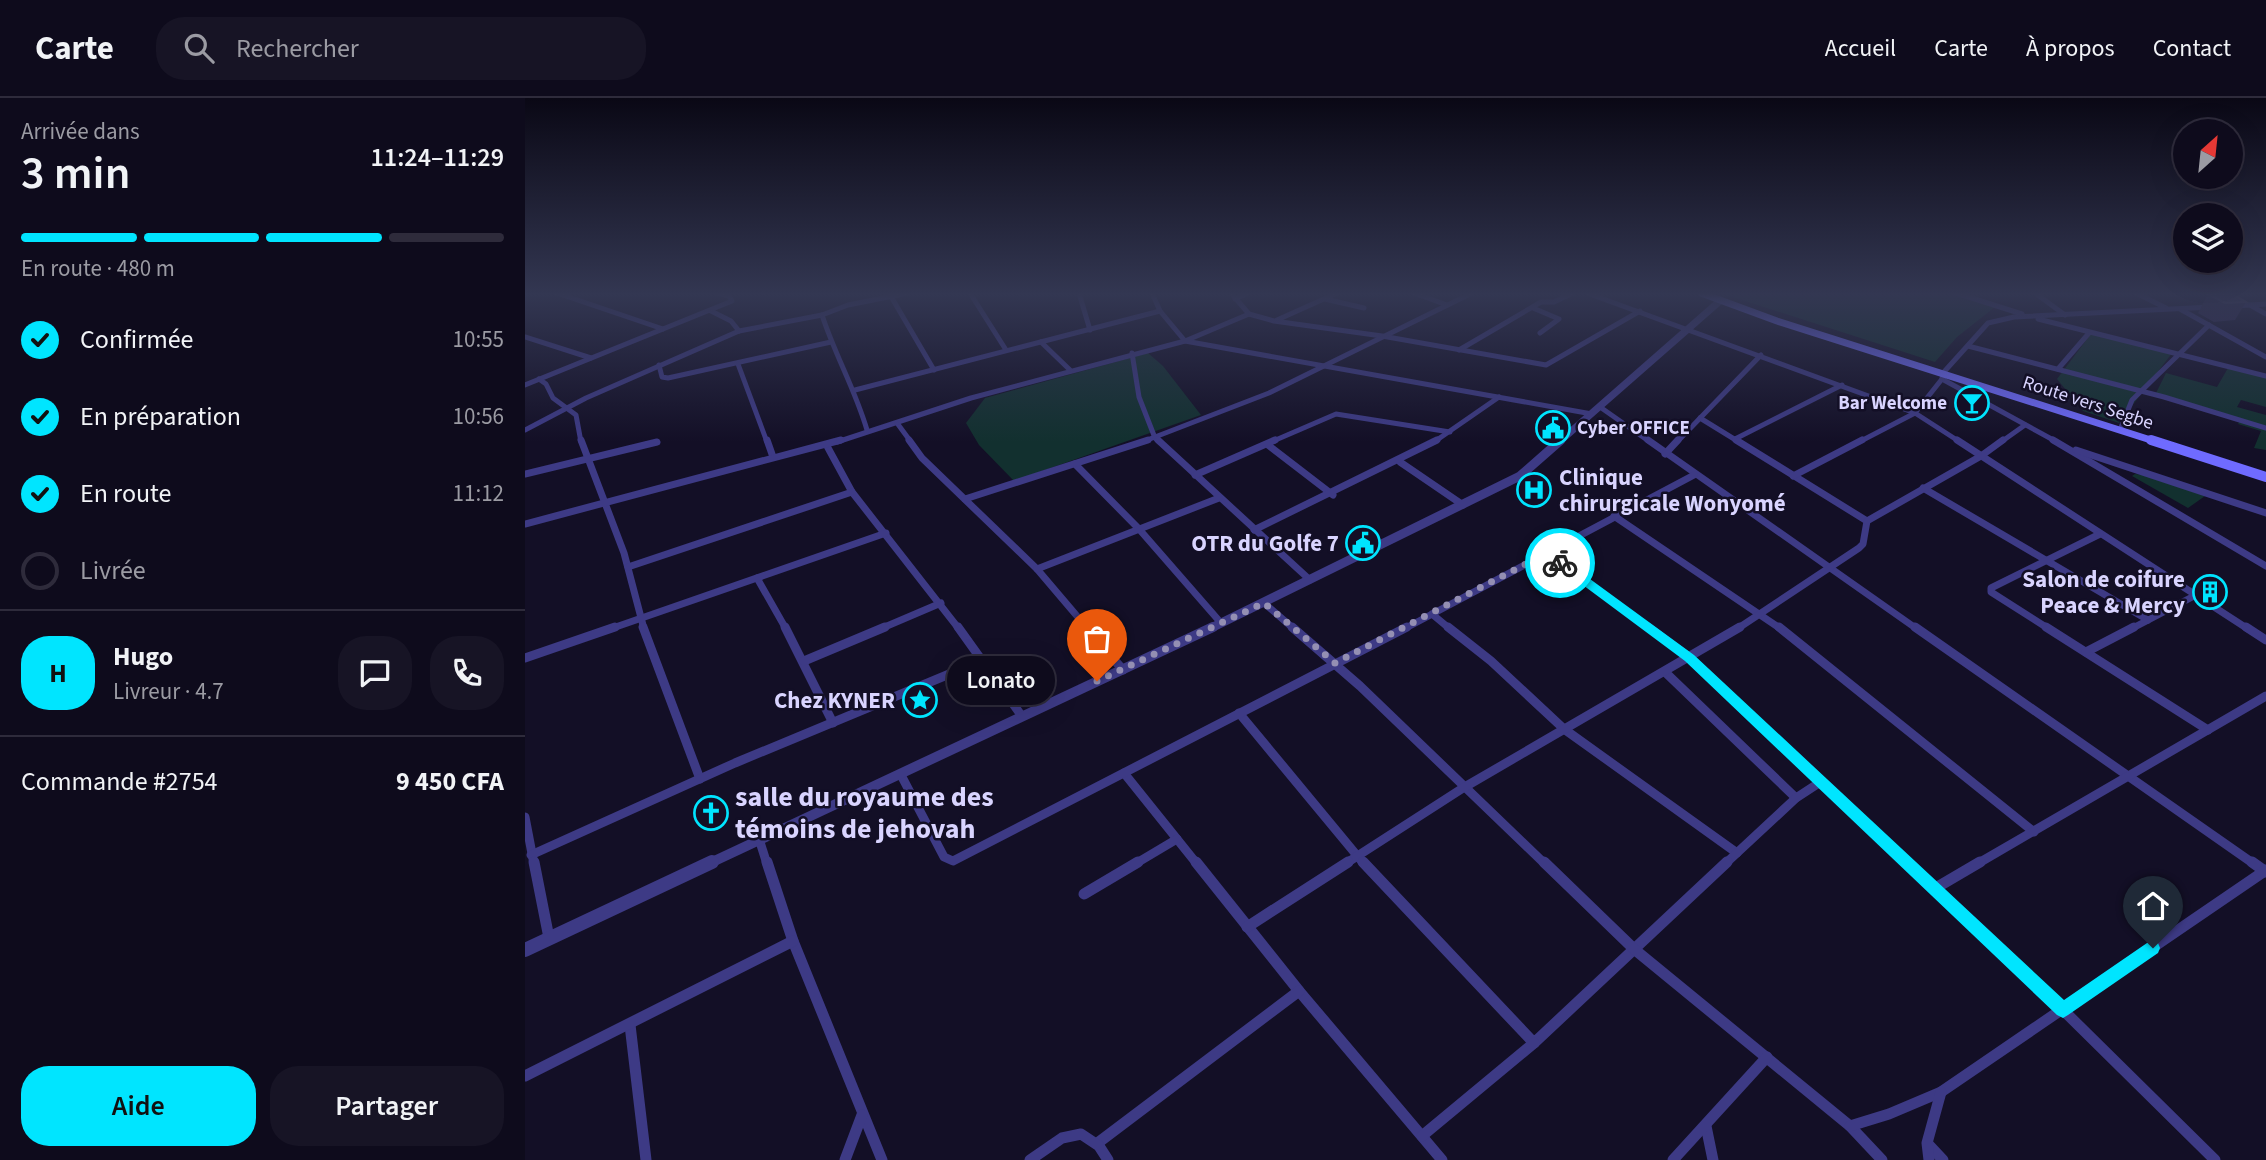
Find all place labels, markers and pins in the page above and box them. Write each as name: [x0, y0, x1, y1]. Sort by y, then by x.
bar icon: Bar Welcome: [1953, 384, 1991, 422]
place label: Bar Welcome: [1838, 390, 1947, 417]
public building icon: Cyber OFFICE: [1534, 409, 1572, 447]
place label: Cyber OFFICE: [1577, 415, 1690, 442]
place label: Clinique chirurgicale Wonyomé: [1559, 461, 1786, 520]
hospital icon: Clinique chirurgicale Wonyomé: [1515, 471, 1553, 509]
public building icon: OTR du Golfe 7: [1344, 524, 1382, 562]
place label: OTR du Golfe 7: [1191, 527, 1339, 560]
place label: Salon de coifure Peace & Mercy: [2022, 563, 2185, 622]
building icon: Salon de coifure Peace & Mercy: [2191, 573, 2229, 611]
pin: [1067, 609, 1127, 681]
callout: Lonato: [946, 656, 1055, 706]
place icon: Chez KYNER: [901, 681, 939, 719]
place label: Chez KYNER: [774, 684, 895, 717]
place label: salle du royaume des témoins de jehovah: [735, 777, 994, 849]
church icon: salle du royaume des témoins de jehovah: [692, 794, 730, 832]
pin: [2123, 876, 2183, 948]

